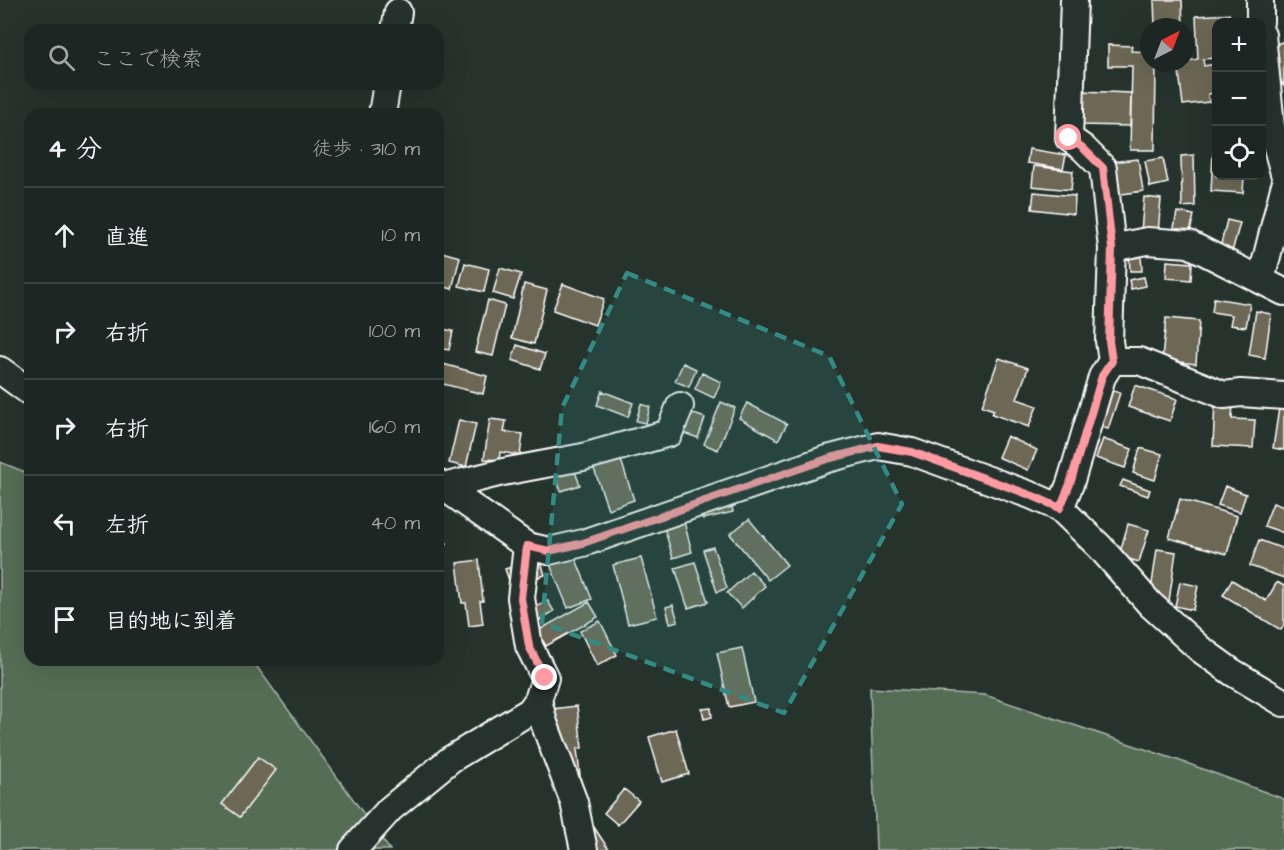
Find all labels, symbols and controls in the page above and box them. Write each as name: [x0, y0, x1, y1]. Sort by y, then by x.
north arrow: [1140, 18, 1194, 72]
map controls: [1212, 18, 1266, 180]
button: +: [1212, 18, 1266, 72]
search box: [24, 24, 444, 90]
icon: search: [45, 41, 78, 74]
text: ここで検索: [93, 44, 203, 75]
button: −: [1212, 72, 1266, 126]
route start: [1055, 124, 1081, 150]
button: locate: [1212, 126, 1266, 180]
text: 4 分: [48, 131, 102, 167]
text: 徒歩 · 310 m: [312, 135, 420, 163]
icon: ahead: [48, 219, 81, 252]
text: 10 m: [381, 221, 420, 249]
text: 直進: [105, 222, 149, 253]
icon: right: [48, 315, 81, 348]
text: 100 m: [369, 317, 420, 345]
text: 右折: [105, 318, 149, 349]
icon: right: [48, 411, 81, 444]
text: 160 m: [369, 413, 420, 441]
text: 右折: [105, 414, 149, 445]
icon: left: [48, 507, 81, 540]
text: 40 m: [370, 509, 420, 537]
text: 左折: [105, 510, 149, 541]
icon: arrive: [48, 603, 81, 636]
text: 目的地に到着: [105, 606, 237, 637]
route end: [531, 664, 557, 690]

